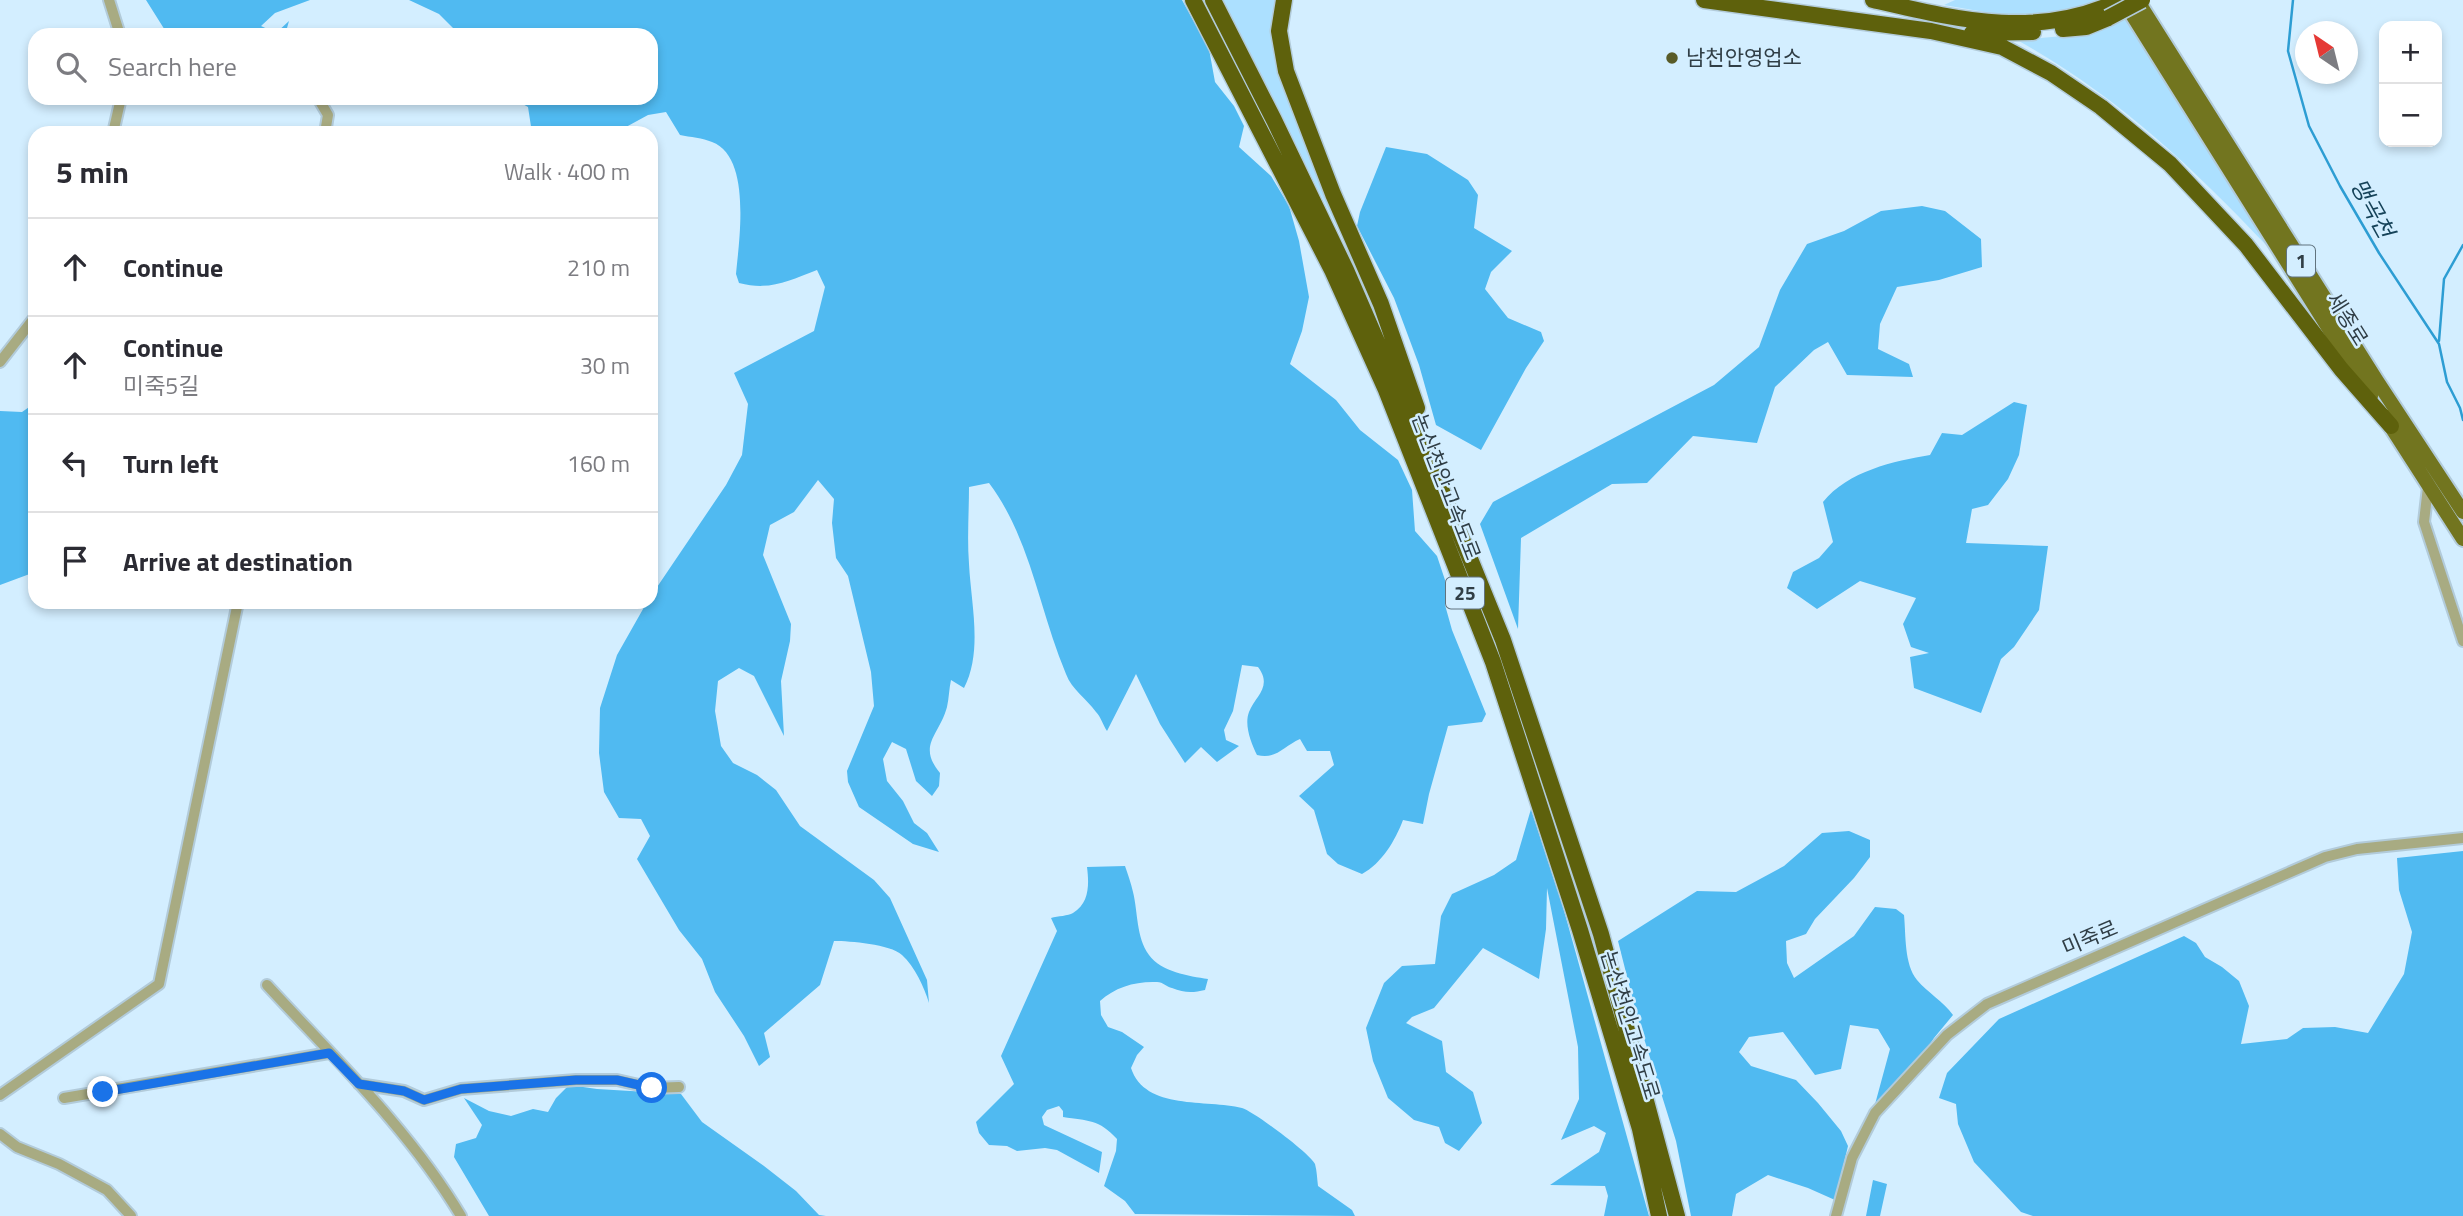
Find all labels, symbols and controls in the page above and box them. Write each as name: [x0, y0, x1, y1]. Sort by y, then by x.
north arrow: [2295, 21, 2358, 84]
map controls: [2379, 21, 2442, 147]
button: +: [2379, 21, 2442, 84]
search box: [28, 28, 658, 105]
place label: 남천안영업소: [1686, 41, 1802, 73]
text: Search here: [108, 47, 237, 86]
icon: search: [52, 48, 90, 86]
marker: 남천안영업소: [1664, 50, 1680, 66]
button: −: [2379, 84, 2442, 147]
text: 5 min: [56, 149, 129, 195]
text: Walk · 400 m: [504, 154, 630, 189]
water label: 맹곡천: [2342, 172, 2405, 246]
road number: 1: [2287, 246, 2315, 276]
icon: ahead: [56, 248, 94, 286]
text: Continue: [123, 248, 223, 287]
text: 210 m: [567, 250, 630, 285]
street label: 세종로: [2319, 285, 2377, 352]
text: Continue: [123, 328, 223, 367]
icon: ahead: [56, 346, 94, 384]
text: 30 m: [580, 348, 630, 383]
text: 미죽5길: [123, 368, 199, 403]
street label: 논산천안고속도로: [1404, 409, 1490, 565]
icon: left: [56, 444, 94, 482]
text: Turn left: [123, 444, 218, 483]
text: 160 m: [567, 446, 630, 481]
icon: arrive: [56, 542, 94, 580]
text: Arrive at destination: [123, 542, 353, 581]
road number: 25: [1446, 578, 1484, 608]
street label: 미죽로: [2057, 911, 2123, 963]
street label: 논산천안고속도로: [1593, 946, 1669, 1103]
route start: [636, 1072, 667, 1103]
route end: [87, 1076, 118, 1107]

